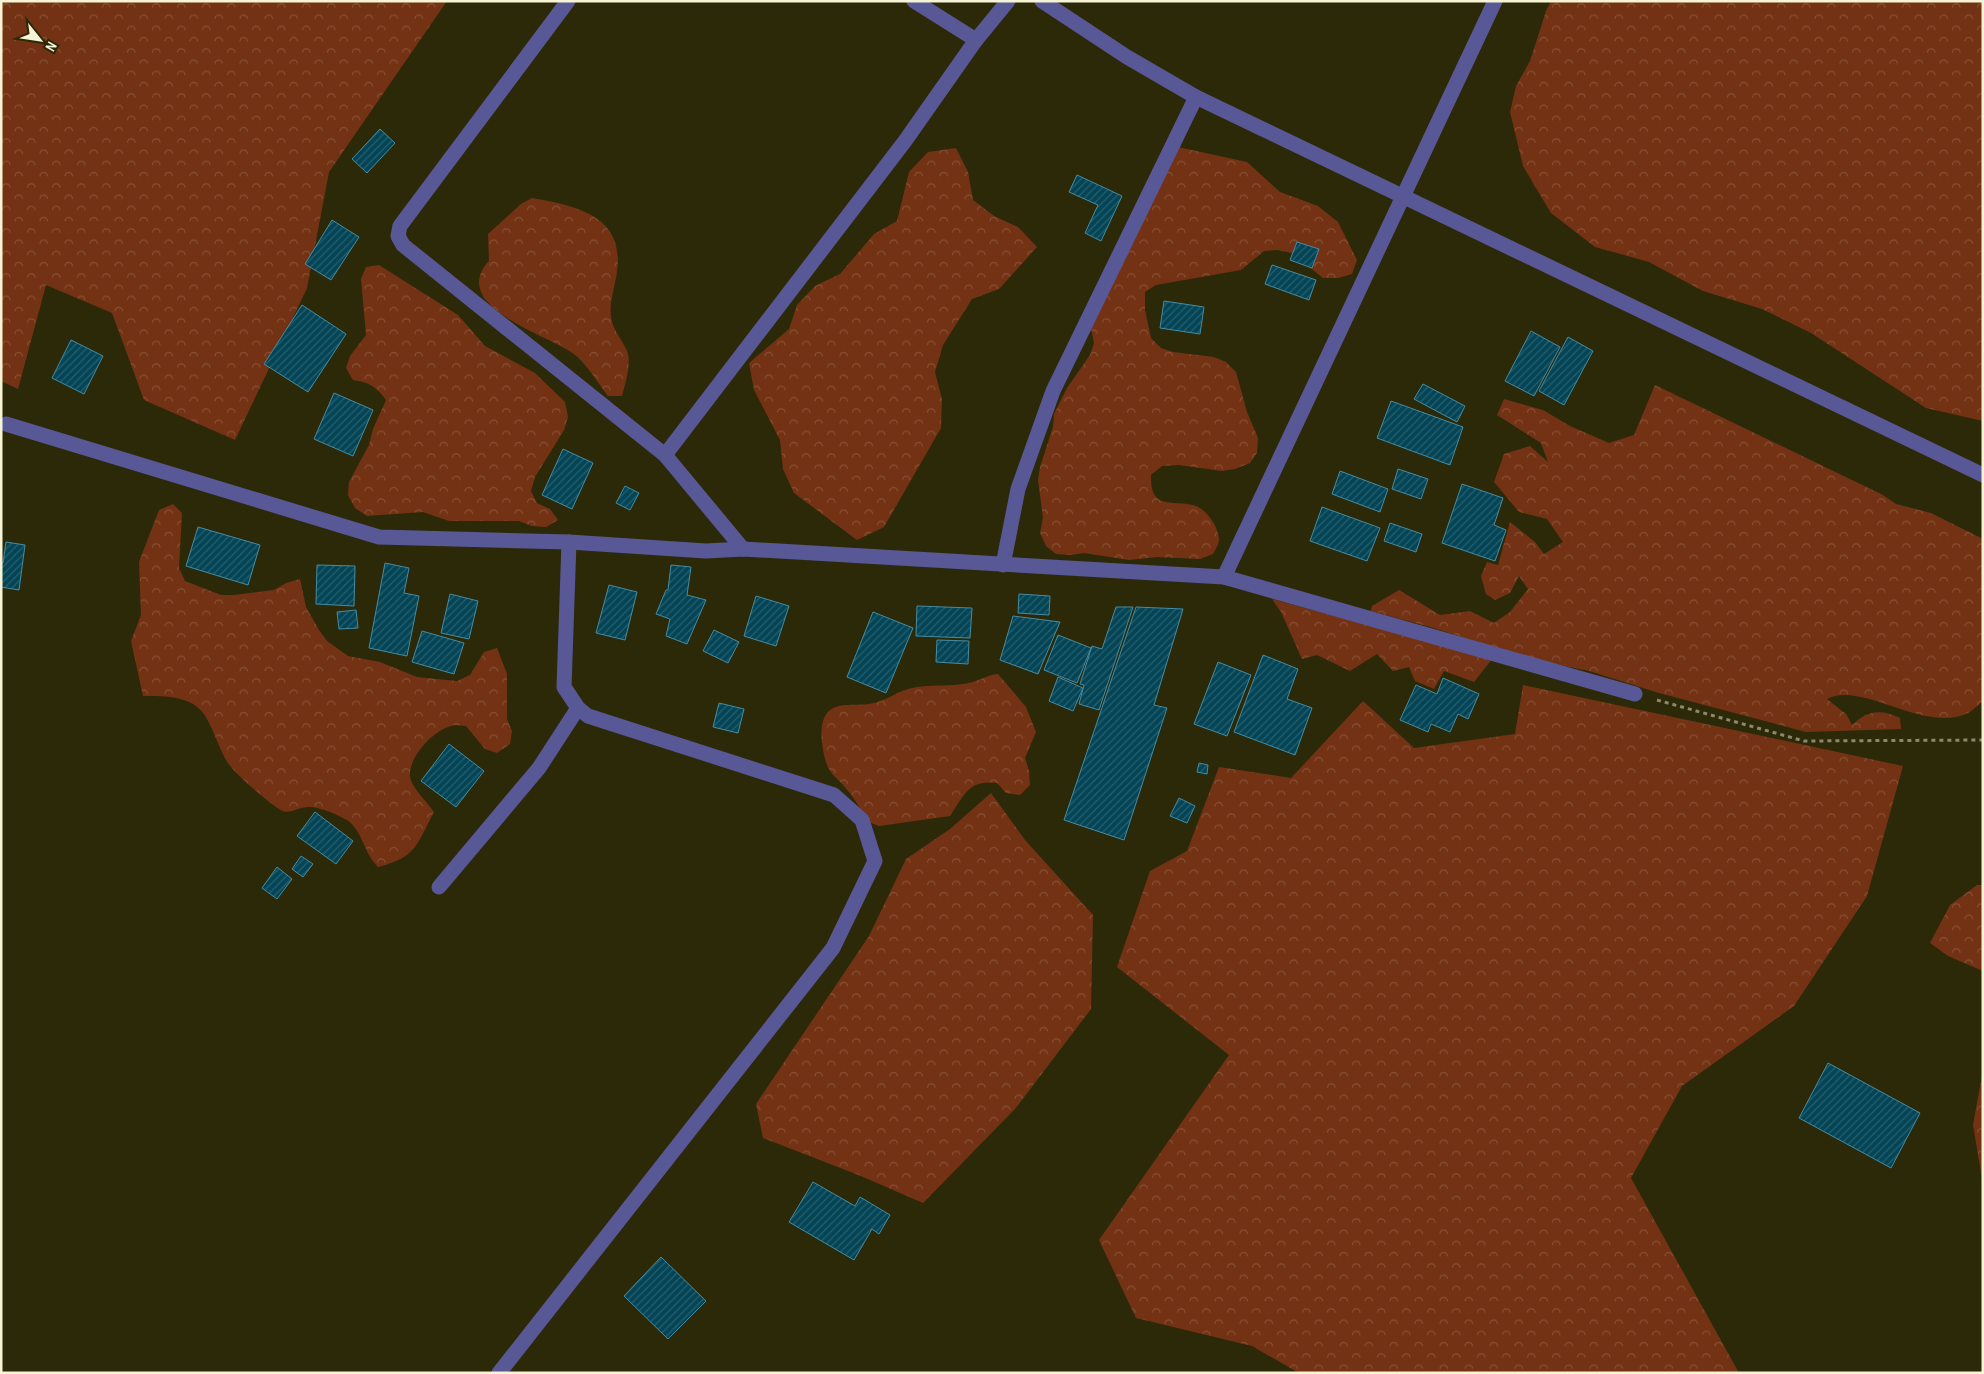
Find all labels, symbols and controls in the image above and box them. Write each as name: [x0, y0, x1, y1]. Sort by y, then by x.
north arrow: [15, 15, 65, 65]
text: N: [41, 38, 61, 55]

